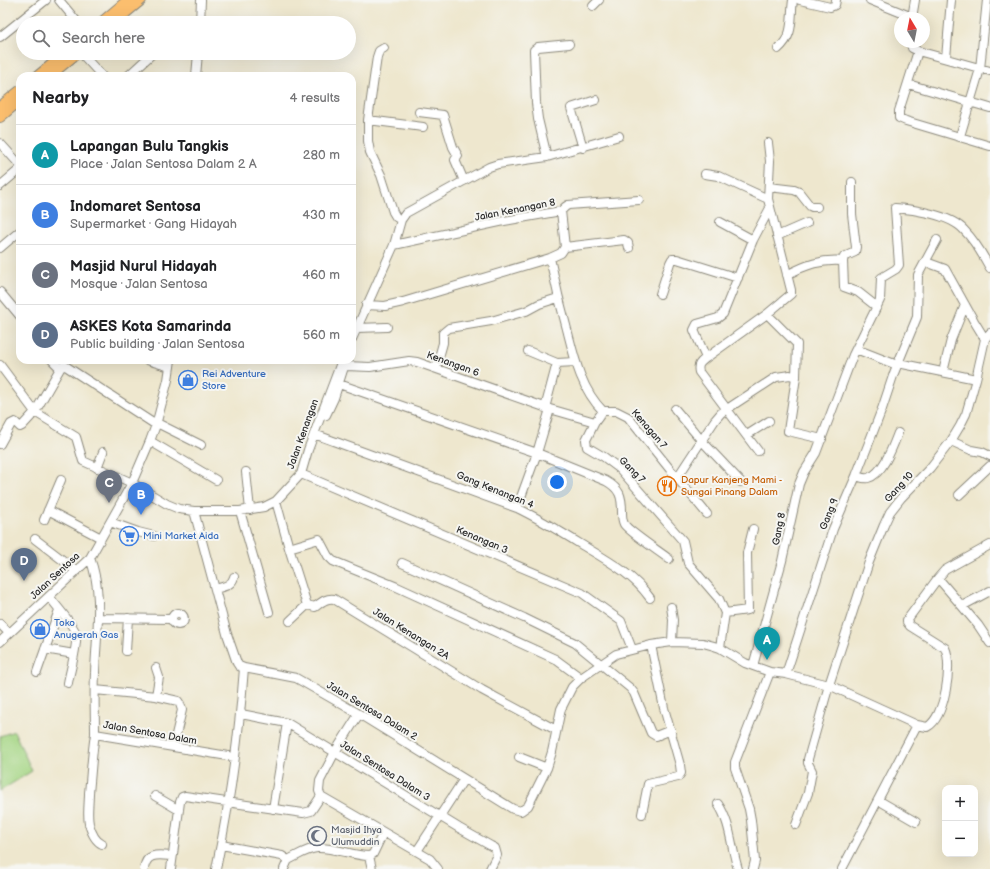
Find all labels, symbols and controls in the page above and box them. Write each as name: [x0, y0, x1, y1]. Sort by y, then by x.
north arrow: [894, 12, 930, 48]
search box: [16, 16, 356, 60]
icon: search: [30, 27, 52, 49]
text: Search here: [62, 29, 145, 48]
text: Nearby: [32, 88, 89, 108]
text: 4 results: [290, 90, 340, 106]
text: Lapangan Bulu Tangkis: [70, 137, 229, 156]
text: A: [41, 147, 49, 163]
text: 280 m: [303, 147, 340, 163]
text: Place · Jalan Sentosa Dalam 2 A: [70, 156, 257, 172]
street label: Jalan Kenangan 8: [474, 196, 556, 224]
text: Indomaret Sentosa: [70, 197, 201, 216]
text: B: [40, 207, 50, 223]
text: 430 m: [302, 207, 340, 223]
text: Supermarket · Gang Hidayah: [70, 216, 237, 232]
text: Masjid Nurul Hidayah: [70, 257, 217, 276]
text: C: [40, 267, 50, 283]
text: 460 m: [302, 267, 340, 283]
text: Mosque · Jalan Sentosa: [70, 276, 208, 292]
text: ASKES Kota Samarinda: [70, 317, 231, 336]
text: D: [40, 327, 50, 343]
text: 560 m: [303, 327, 340, 343]
text: Public building · Jalan Sentosa: [70, 336, 245, 352]
street label: Kenangan 6: [425, 349, 481, 379]
place label: Rei Adventure Store: [202, 368, 266, 392]
shop icon: Rei Adventure Store: [177, 369, 199, 391]
street label: Jalan Kenangan: [285, 397, 321, 470]
street label: Kenagan 7: [629, 407, 669, 451]
street label: Gang 7: [616, 454, 648, 486]
street label: Gang Kenangan 4: [455, 469, 535, 511]
street label: Gang 10: [882, 469, 916, 505]
pin: C: [96, 470, 122, 503]
your location: [547, 472, 567, 492]
place label: Dapur Kanjeng Mami - Sungai Pinang Dalam: [681, 474, 783, 498]
restaurant icon: Dapur Kanjeng Mami - Sungai Pinang Dalam: [656, 475, 678, 497]
pin: B: [128, 482, 154, 515]
street label: Gang 9: [817, 496, 841, 532]
street label: Gang 8: [770, 511, 788, 546]
street label: Kenangan 3: [454, 524, 510, 556]
supermarket icon: Mini Market Aida: [118, 525, 140, 547]
place label: Mini Market Aida: [143, 530, 219, 542]
pin: D: [11, 548, 37, 581]
street label: Jalan Sentosa: [28, 550, 82, 602]
street label: Jalan Kenangan 2A: [371, 606, 452, 663]
place label: Toko Anugerah Gas: [54, 617, 118, 641]
shop icon: Toko Anugerah Gas: [29, 618, 51, 640]
pin: A: [754, 627, 780, 660]
street label: Jalan Sentosa Dalam 2: [325, 679, 420, 743]
street label: Jalan Sentosa Dalam: [102, 719, 198, 747]
street label: Jalan Sentosa Dalam 3: [338, 738, 432, 804]
map controls: [942, 785, 978, 857]
button: +: [942, 785, 978, 821]
button: −: [942, 821, 978, 857]
place label: Masjid Ihya Ulumuddin: [331, 824, 382, 848]
mosque icon: Masjid Ihya Ulumuddin: [306, 825, 328, 847]

